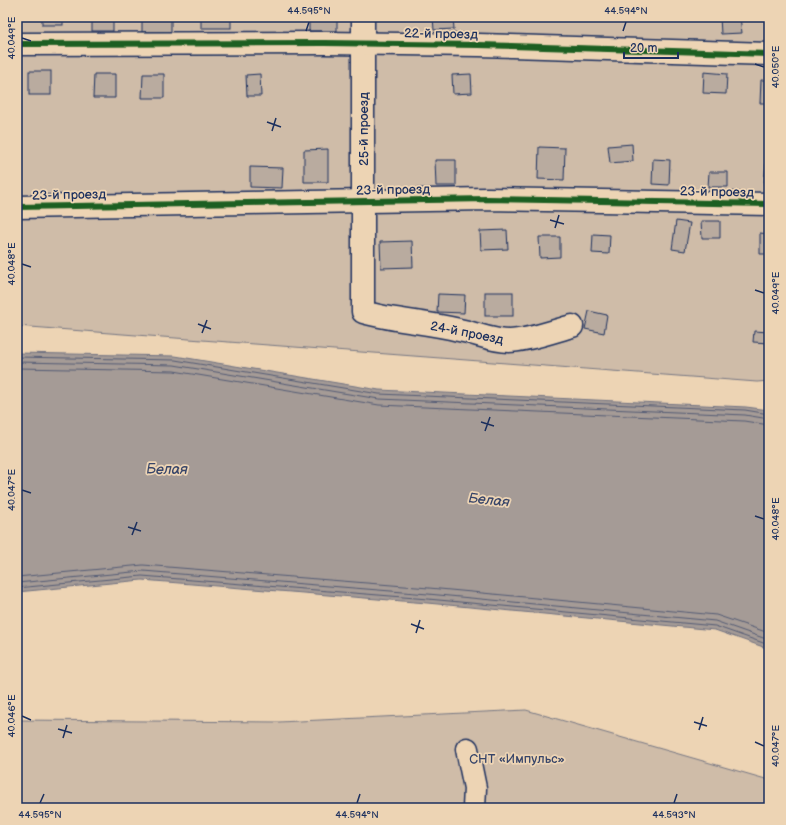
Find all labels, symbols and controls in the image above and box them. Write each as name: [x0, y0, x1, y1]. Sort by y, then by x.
text: 44.595°N: [287, 5, 331, 17]
text: 44.594°N: [604, 5, 648, 17]
text: 40.049°E: [6, 16, 18, 59]
street label: 22-й проезд: [404, 25, 478, 43]
scale bar: [624, 34, 678, 60]
text: 20 m: [630, 41, 657, 56]
text: 40.050°E: [770, 45, 782, 88]
street label: 25-й проезд: [356, 92, 372, 166]
street label: 23-й проезд: [356, 181, 430, 199]
street label: 23-й проезд: [680, 183, 754, 201]
street label: 23-й проезд: [32, 186, 106, 204]
text: 40.048°E: [6, 242, 18, 285]
text: 40.049°E: [770, 271, 782, 314]
street label: 24-й проезд: [429, 318, 505, 348]
water label: Белая: [146, 461, 188, 478]
text: 40.047°E: [6, 469, 18, 511]
water label: Белая: [467, 489, 511, 511]
text: 40.048°E: [770, 497, 782, 540]
text: 40.046°E: [6, 694, 18, 738]
text: 40.047°E: [770, 725, 782, 767]
park label: СНТ «Импульс»: [469, 751, 565, 767]
text: 44.595°N: [18, 809, 62, 821]
text: 44.594°N: [335, 809, 379, 821]
text: 44.593°N: [652, 809, 696, 821]

